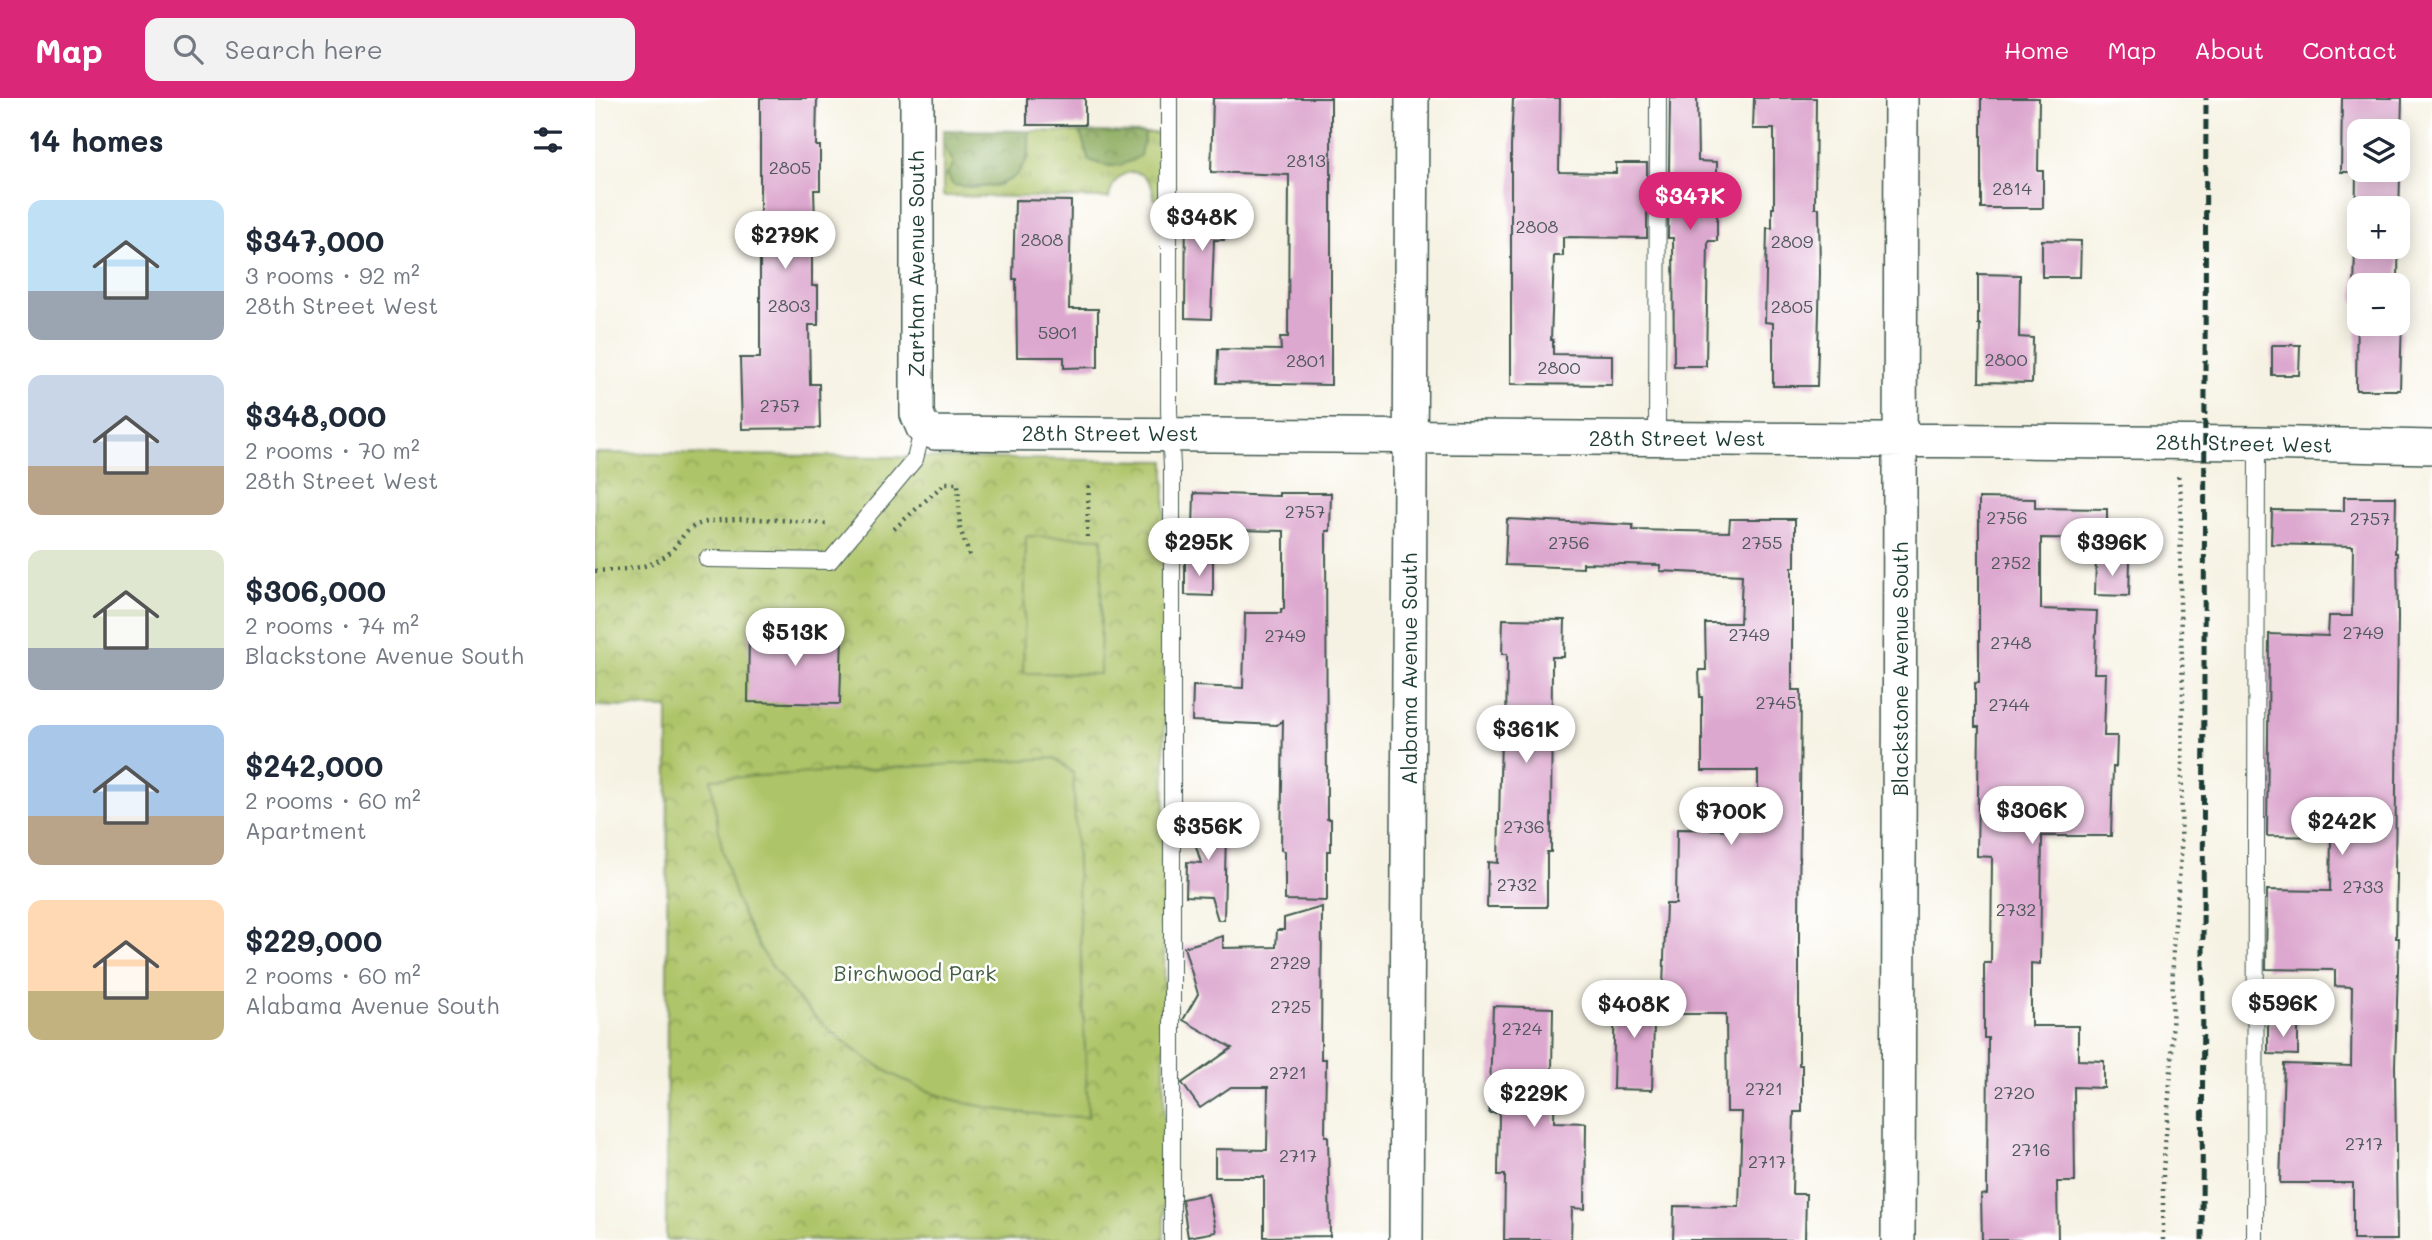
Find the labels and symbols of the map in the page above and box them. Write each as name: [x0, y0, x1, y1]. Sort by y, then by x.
house number: 2813: [1286, 148, 1326, 172]
street label: Zarthan Avenue South: [902, 151, 929, 377]
house number: 2805: [769, 155, 811, 179]
pin: $347K: [1641, 172, 1739, 232]
house number: 2814: [1992, 176, 2032, 200]
pin: $348K: [1153, 194, 1251, 253]
pin: $279K: [736, 212, 834, 271]
house number: 2808: [1516, 214, 1559, 238]
house number: 2808: [1021, 227, 1064, 251]
house number: 2809: [1771, 229, 1814, 253]
house number: 2803: [768, 293, 810, 317]
house number: 2805: [1771, 294, 1813, 318]
house number: 5901: [1038, 320, 1078, 344]
house number: 2800: [1984, 347, 2028, 371]
house number: 2801: [1286, 348, 1326, 372]
house number: 2800: [1537, 355, 1581, 379]
house number: 2757: [760, 393, 800, 417]
street label: 28th Street West: [1022, 419, 1198, 446]
street label: 28th Street West: [1589, 424, 1765, 451]
street label: 28th Street West: [2155, 427, 2333, 458]
house number: 2757: [1285, 499, 1325, 523]
house number: 2756: [1986, 505, 2028, 529]
house number: 2757: [2350, 506, 2390, 530]
pin: $295K: [1150, 518, 1248, 578]
pin: $396K: [2063, 518, 2161, 578]
house number: 2756: [1548, 530, 1590, 554]
house number: 2755: [1741, 530, 1783, 554]
street label: Blackstone Avenue South: [1886, 542, 1913, 796]
house number: 2752: [1991, 550, 2031, 574]
street label: Alabama Avenue South: [1395, 553, 1422, 785]
pin: $513K: [746, 608, 844, 668]
house number: 2749: [2342, 620, 2384, 644]
house number: 2749: [1728, 622, 1770, 646]
house number: 2749: [1264, 623, 1306, 647]
house number: 2748: [1990, 630, 2032, 654]
house number: 2745: [1755, 690, 1797, 714]
house number: 2744: [1988, 692, 2030, 716]
pin: $361K: [1477, 706, 1575, 765]
pin: $306K: [1983, 786, 2081, 846]
pin: $700K: [1682, 788, 1780, 847]
pin: $242K: [2293, 798, 2391, 857]
pin: $356K: [1159, 802, 1257, 862]
house number: 2736: [1503, 814, 1545, 838]
house number: 2732: [1497, 872, 1537, 896]
house number: 2733: [2342, 874, 2384, 898]
house number: 2732: [1996, 897, 2036, 921]
house number: 2729: [1270, 950, 1311, 974]
park label: Birchwood Park: [833, 959, 997, 986]
pin: $596K: [2234, 979, 2332, 1039]
pin: $408K: [1585, 981, 1683, 1040]
house number: 2725: [1271, 994, 1311, 1018]
house number: 2724: [1502, 1016, 1543, 1040]
house number: 2721: [1269, 1060, 1307, 1084]
pin: $229K: [1485, 1070, 1583, 1129]
house number: 2721: [1745, 1076, 1783, 1100]
house number: 2720: [1993, 1080, 2035, 1104]
house number: 2717: [2345, 1131, 2383, 1155]
house number: 2716: [2012, 1137, 2050, 1161]
house number: 2717: [1279, 1143, 1317, 1167]
house number: 2717: [1748, 1149, 1786, 1173]

